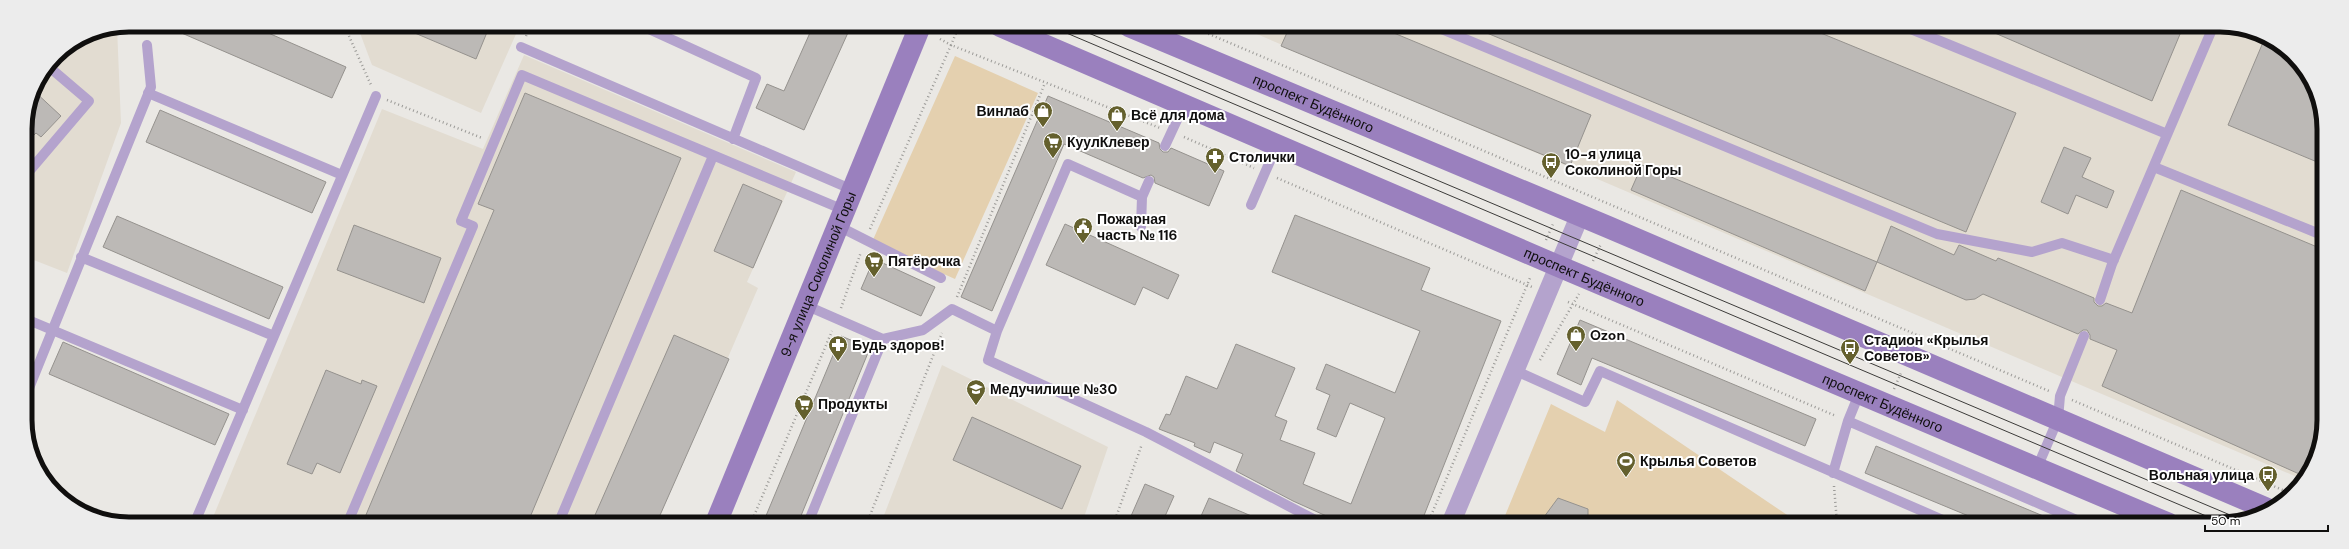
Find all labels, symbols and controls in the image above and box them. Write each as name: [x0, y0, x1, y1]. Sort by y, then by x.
street label: проспект Будённого: [1250, 70, 1377, 137]
shop icon: Винлаб: [1032, 100, 1054, 128]
place label: Винлаб: [977, 102, 1029, 120]
shop icon: Всё для дома: [1106, 104, 1128, 132]
place label: Всё для дома: [1131, 106, 1225, 124]
supermarket icon: КуулКлевер: [1042, 131, 1064, 159]
place label: КуулКлевер: [1067, 133, 1150, 151]
place label: 10-я улица Соколиной Горы: [1565, 145, 1681, 179]
pharmacy icon: Столички: [1204, 146, 1226, 174]
place label: Столички: [1229, 148, 1295, 166]
bus stop icon: 10-я улица Соколиной Горы: [1540, 151, 1562, 179]
street label: 9-я улица Соколиной Горы: [776, 189, 860, 359]
place label: Пожарная часть № 116: [1097, 210, 1178, 244]
public building icon: Пожарная часть № 116: [1072, 216, 1094, 244]
street label: проспект Будённого: [1521, 243, 1648, 311]
supermarket icon: Пятёрочка: [863, 250, 885, 278]
place label: Пятёрочка: [888, 252, 961, 270]
shop icon: Ozon: [1565, 324, 1587, 352]
place label: Ozon: [1590, 326, 1625, 344]
place label: Стадион «Крылья Советов»: [1864, 331, 1988, 365]
pharmacy icon: Будь здоров!: [827, 334, 849, 362]
place label: Будь здоров!: [852, 336, 945, 354]
bus stop icon: Стадион «Крылья Советов»: [1839, 337, 1861, 365]
street label: проспект Будённого: [1820, 370, 1946, 437]
school or university icon: Медучилище №30: [965, 378, 987, 406]
place label: Медучилище №30: [990, 380, 1117, 398]
supermarket icon: Продукты: [793, 393, 815, 421]
place label: Продукты: [818, 395, 888, 413]
sports icon: Крылья Советов: [1615, 450, 1637, 478]
place label: Крылья Советов: [1640, 452, 1757, 470]
bus stop icon: Вольная улица: [2257, 464, 2279, 492]
place label: Вольная улица: [2149, 466, 2254, 484]
scale bar: [2205, 507, 2328, 533]
text: 50 m: [2211, 513, 2240, 529]

